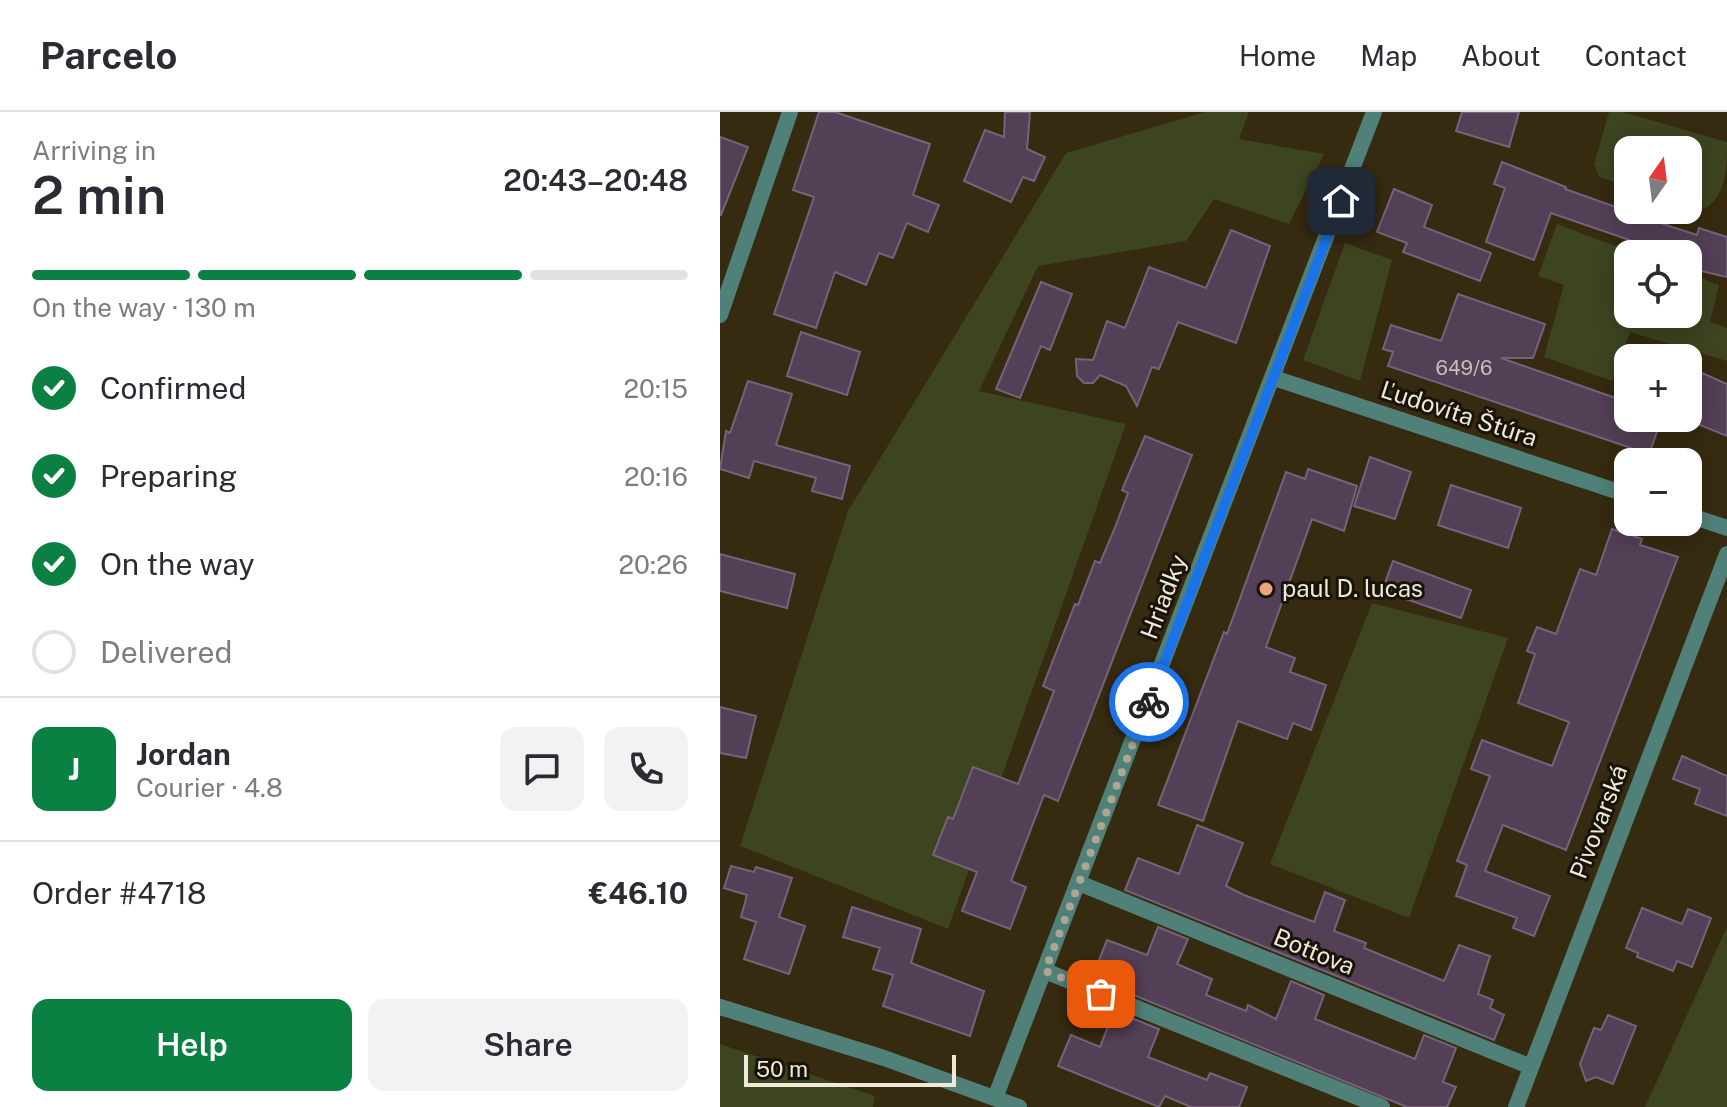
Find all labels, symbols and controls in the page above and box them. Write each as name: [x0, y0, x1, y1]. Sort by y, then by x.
text: Parcelo: [40, 33, 177, 78]
text: Home: [1239, 39, 1316, 72]
text: Map: [1360, 39, 1417, 72]
text: About: [1461, 39, 1541, 72]
text: Contact: [1585, 39, 1687, 72]
text: Arriving in: [32, 135, 156, 166]
north arrow: [1614, 136, 1702, 224]
map controls: [1614, 136, 1702, 536]
text: 20:43–20:48: [503, 162, 688, 198]
text: 2 min: [32, 165, 166, 226]
pin: [1307, 167, 1375, 235]
icon: home: [1319, 179, 1363, 223]
button: locate: [1614, 240, 1702, 328]
text: On the way · 130 m: [32, 292, 256, 323]
button: +: [1614, 344, 1702, 432]
house number: 649/6: [1436, 356, 1492, 380]
icon: check: [32, 366, 76, 410]
text: Confirmed: [100, 370, 246, 406]
text: 20:15: [623, 373, 688, 404]
street label: Ľudovíta Štúra: [1378, 375, 1541, 452]
button: −: [1614, 448, 1702, 536]
icon: check: [32, 454, 76, 498]
text: Preparing: [100, 458, 237, 494]
text: 20:16: [624, 461, 688, 492]
icon: check: [32, 542, 76, 586]
text: On the way: [100, 546, 254, 582]
text: 20:26: [619, 549, 688, 580]
street label: Hriadky: [1134, 550, 1192, 643]
place label: paul D. lucas: [1282, 574, 1423, 602]
marker: paul D. lucas: [1257, 580, 1275, 598]
text: Delivered: [100, 634, 232, 670]
courier: [1109, 662, 1189, 742]
icon: bike: [1127, 680, 1171, 724]
button: chat: [500, 727, 584, 811]
button: phone: [604, 727, 688, 811]
text: Jordan: [136, 736, 231, 772]
text: J: [68, 751, 80, 787]
street label: Pivovarská: [1564, 761, 1633, 882]
text: Courier · 4.8: [136, 772, 283, 803]
text: Order #4718: [32, 875, 206, 911]
text: €46.10: [589, 875, 688, 911]
street label: Bottova: [1270, 922, 1359, 980]
pin: [1067, 960, 1135, 1028]
icon: bag: [1079, 972, 1123, 1016]
button: Help: [32, 999, 352, 1091]
button: Share: [368, 999, 688, 1091]
scale bar: [744, 1051, 956, 1087]
text: 50 m: [756, 1056, 808, 1082]

